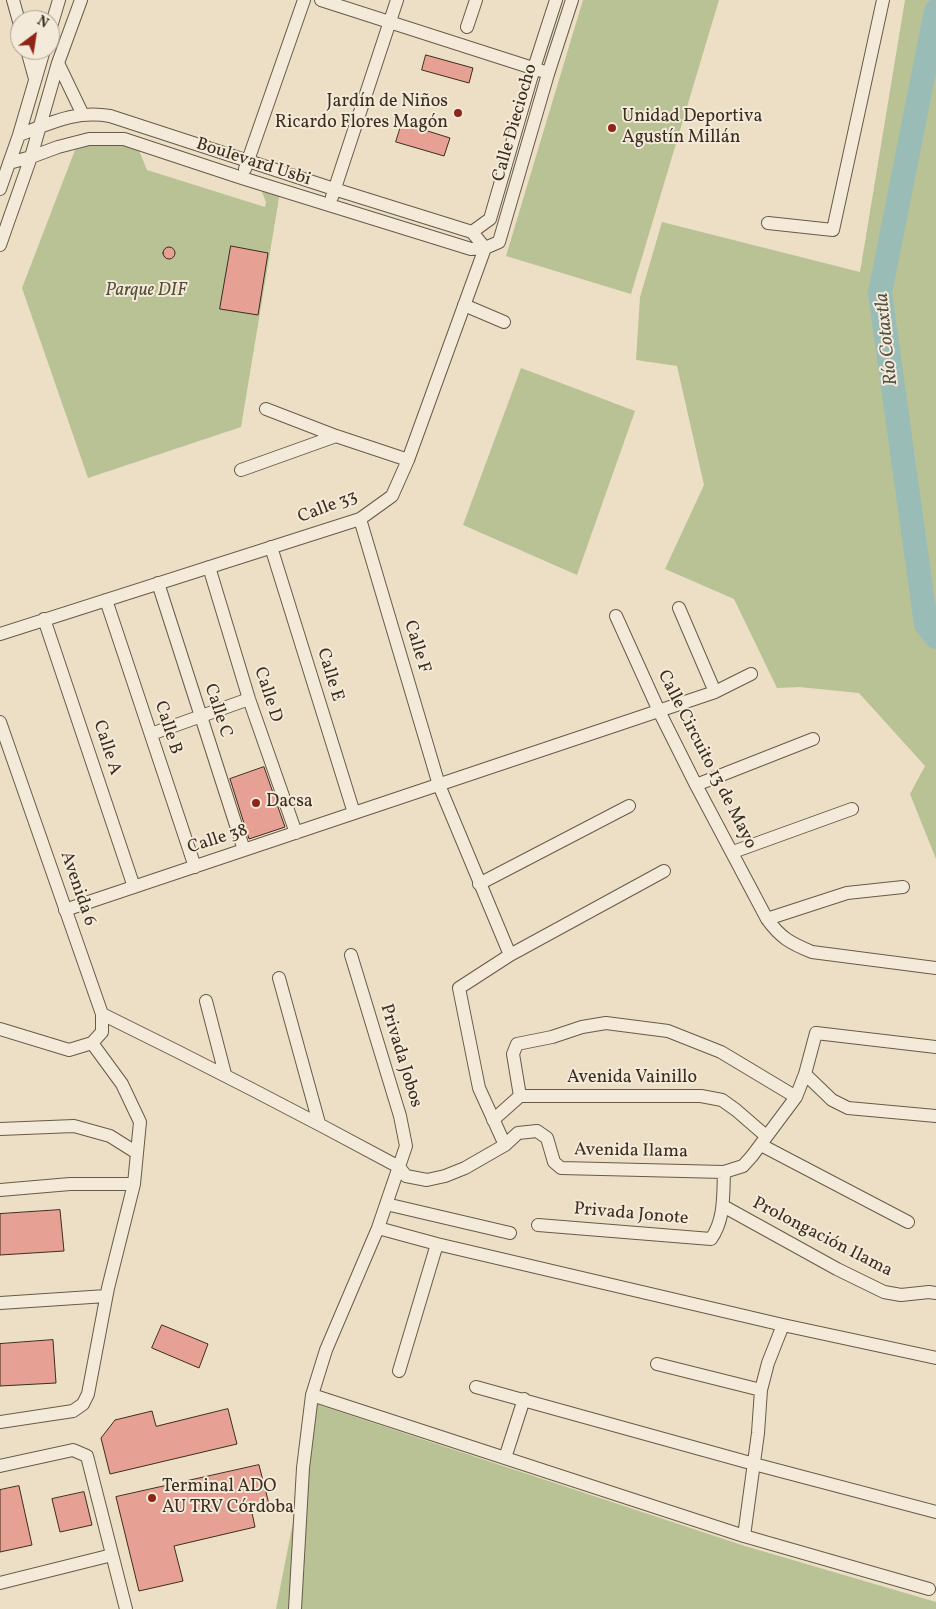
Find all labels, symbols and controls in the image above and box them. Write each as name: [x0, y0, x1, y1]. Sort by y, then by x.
north arrow: [10, 10, 60, 60]
text: N: [33, 12, 52, 33]
street label: Calle Dieciocho: [489, 62, 543, 184]
place label: Jardín de Niños Ricardo Flores Magón: [275, 92, 448, 134]
marker: Jardín de Niños Ricardo Flores Magón: [452, 107, 464, 119]
place label: Unidad Deportiva Agustín Millán: [622, 107, 762, 150]
marker: Unidad Deportiva Agustín Millán: [606, 122, 618, 134]
street label: Boulevard Usbi: [193, 134, 313, 192]
park label: Parque DIF: [105, 281, 187, 303]
water label: Río Cotaxtla: [872, 291, 904, 387]
street label: Calle 33: [295, 487, 361, 529]
street label: Calle F: [398, 618, 434, 676]
street label: Calle E: [311, 646, 347, 704]
street label: Calle D: [248, 665, 286, 725]
street label: Calle Circuito 13 de Mayo: [652, 667, 760, 853]
street label: Calle C: [198, 681, 236, 741]
street label: Calle B: [148, 699, 186, 757]
street label: Calle A: [87, 718, 125, 778]
place label: Dacsa: [266, 792, 313, 814]
marker: Dacsa: [250, 797, 262, 809]
street label: Calle 38: [185, 820, 251, 860]
street label: Avenida 6: [54, 849, 100, 929]
street label: Privada Jobos: [374, 1002, 426, 1110]
street label: Avenida Vainillo: [567, 1068, 697, 1090]
street label: Avenida Ilama: [574, 1140, 688, 1164]
street label: Prolongación Ilama: [748, 1193, 896, 1283]
street label: Privada Jonote: [573, 1199, 689, 1231]
place label: Terminal ADO AU TRV Córdoba: [162, 1477, 294, 1520]
marker: Terminal ADO AU TRV Córdoba: [146, 1492, 158, 1504]

